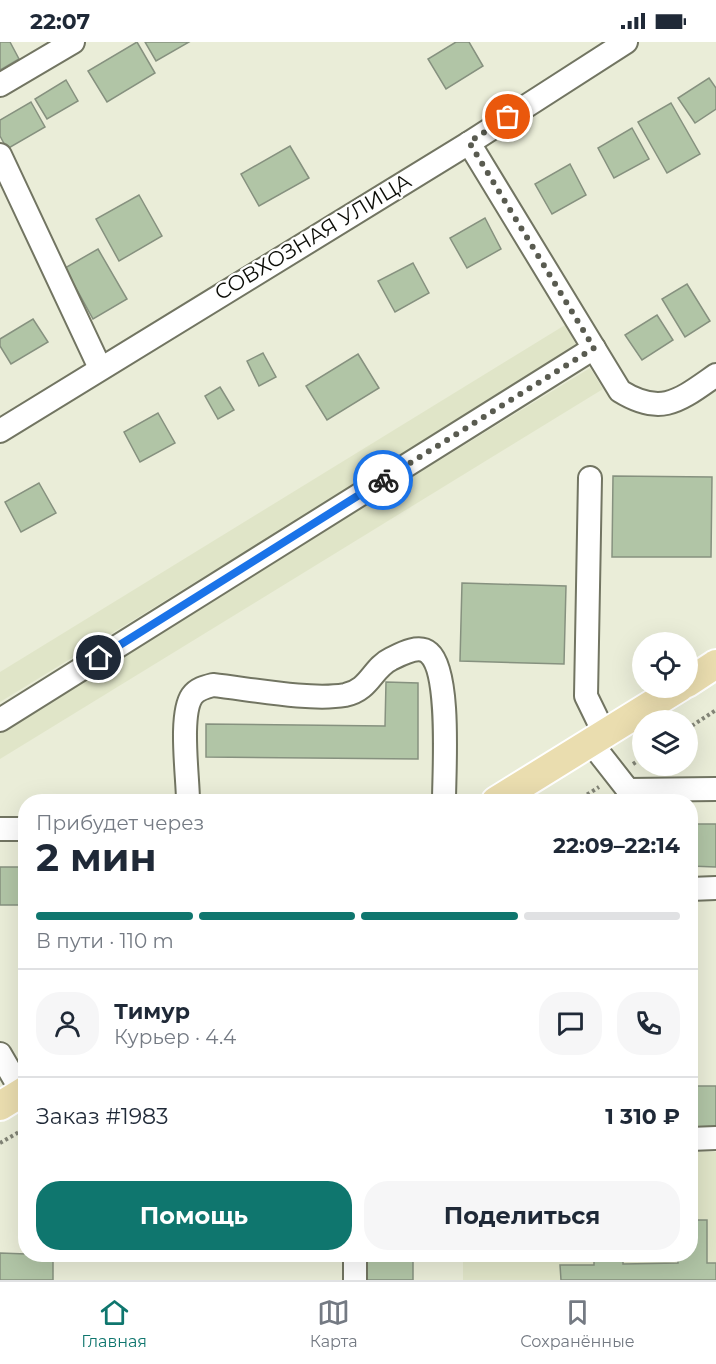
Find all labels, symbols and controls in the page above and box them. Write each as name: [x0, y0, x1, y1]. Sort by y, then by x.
text: 22:07: [30, 8, 90, 35]
pin: [482, 91, 533, 142]
icon: bag: [491, 100, 524, 133]
street label: СОВХОЗНАЯ УЛИЦА: [210, 168, 416, 305]
courier: [353, 450, 413, 510]
icon: bike: [367, 464, 400, 497]
pin: [73, 632, 124, 683]
map controls: [632, 632, 698, 776]
button: locate: [632, 632, 698, 698]
icon: home: [82, 641, 115, 674]
button: layers: [632, 710, 698, 776]
text: Прибудет через: [36, 811, 204, 835]
text: 22:09–22:14: [553, 832, 680, 859]
text: 2 мин: [36, 833, 157, 881]
text: В пути · 110 m: [36, 929, 174, 953]
button: person: [36, 992, 99, 1055]
button: chat: [539, 992, 602, 1055]
button: phone: [617, 992, 680, 1055]
text: Тимур: [114, 998, 190, 1025]
text: Курьер · 4.4: [114, 1025, 236, 1049]
text: Заказ #1983: [36, 1103, 169, 1130]
text: 1 310 ₽: [605, 1103, 680, 1130]
button: Помощь: [36, 1181, 352, 1250]
button: Поделиться: [364, 1181, 680, 1250]
tab: Главная: [81, 1296, 147, 1351]
tab: Карта: [310, 1296, 358, 1351]
tab: Сохранённые: [520, 1296, 635, 1351]

